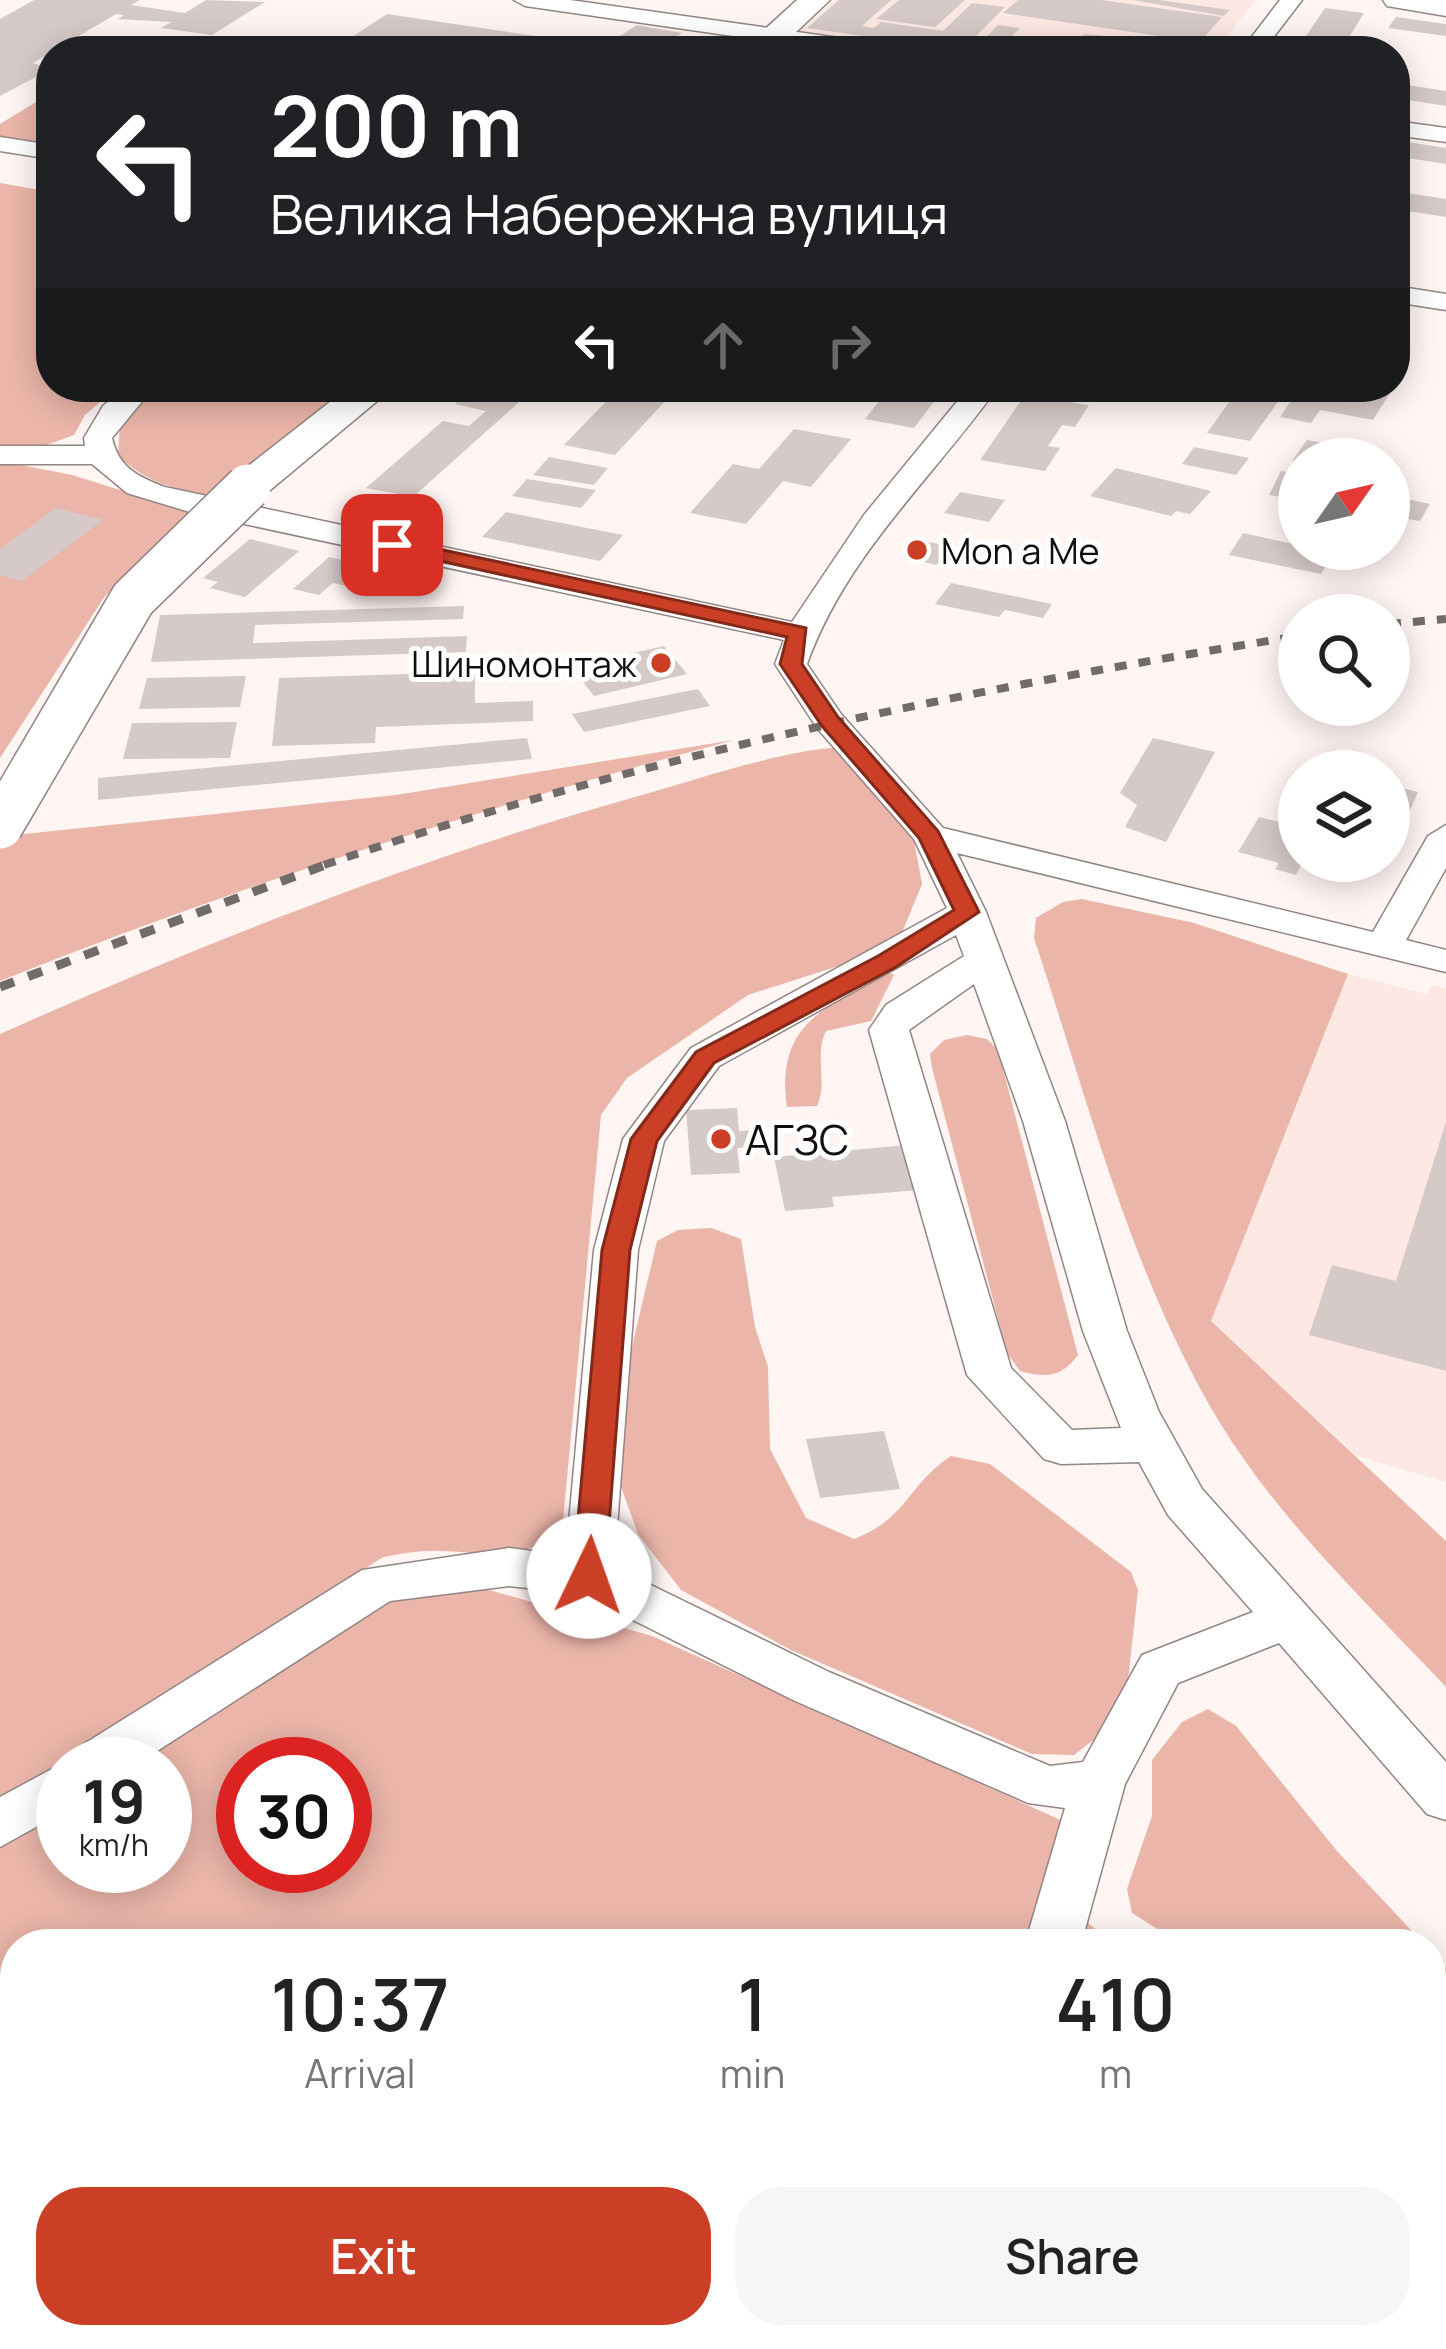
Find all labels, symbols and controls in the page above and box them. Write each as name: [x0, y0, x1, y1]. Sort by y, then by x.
text: 200 m: [270, 67, 523, 182]
icon: left: [72, 84, 228, 240]
text: Велика Набережна вулиця: [270, 176, 948, 250]
icon: left: [564, 312, 630, 378]
icon: ahead: [690, 312, 756, 378]
icon: right: [816, 312, 882, 378]
north arrow: [1278, 438, 1410, 570]
map controls: [1278, 438, 1410, 882]
pin: [341, 494, 443, 596]
icon: arrive: [359, 512, 425, 578]
place label: Mon a Me: [941, 526, 1100, 575]
marker: Mon a Me: [904, 537, 930, 563]
button: search: [1278, 594, 1410, 726]
place label: Шиномонтаж: [411, 639, 637, 688]
marker: Шиномонтаж: [648, 650, 674, 676]
button: layers: [1278, 750, 1410, 882]
place label: АГЗС: [745, 1110, 849, 1168]
marker: АГЗС: [708, 1126, 734, 1152]
position arrow: [526, 1513, 652, 1639]
speed limit sign: 30: [216, 1737, 372, 1893]
text: 19: [82, 1759, 146, 1841]
text: km/h: [79, 1824, 149, 1865]
text: 10:37: [270, 1954, 449, 2053]
text: 1: [737, 1954, 768, 2053]
text: 410: [1056, 1954, 1176, 2053]
text: Arrival: [304, 2046, 416, 2100]
text: min: [720, 2046, 785, 2100]
text: m: [1099, 2046, 1132, 2100]
button: Exit: [36, 2187, 711, 2325]
button: Share: [735, 2187, 1410, 2325]

